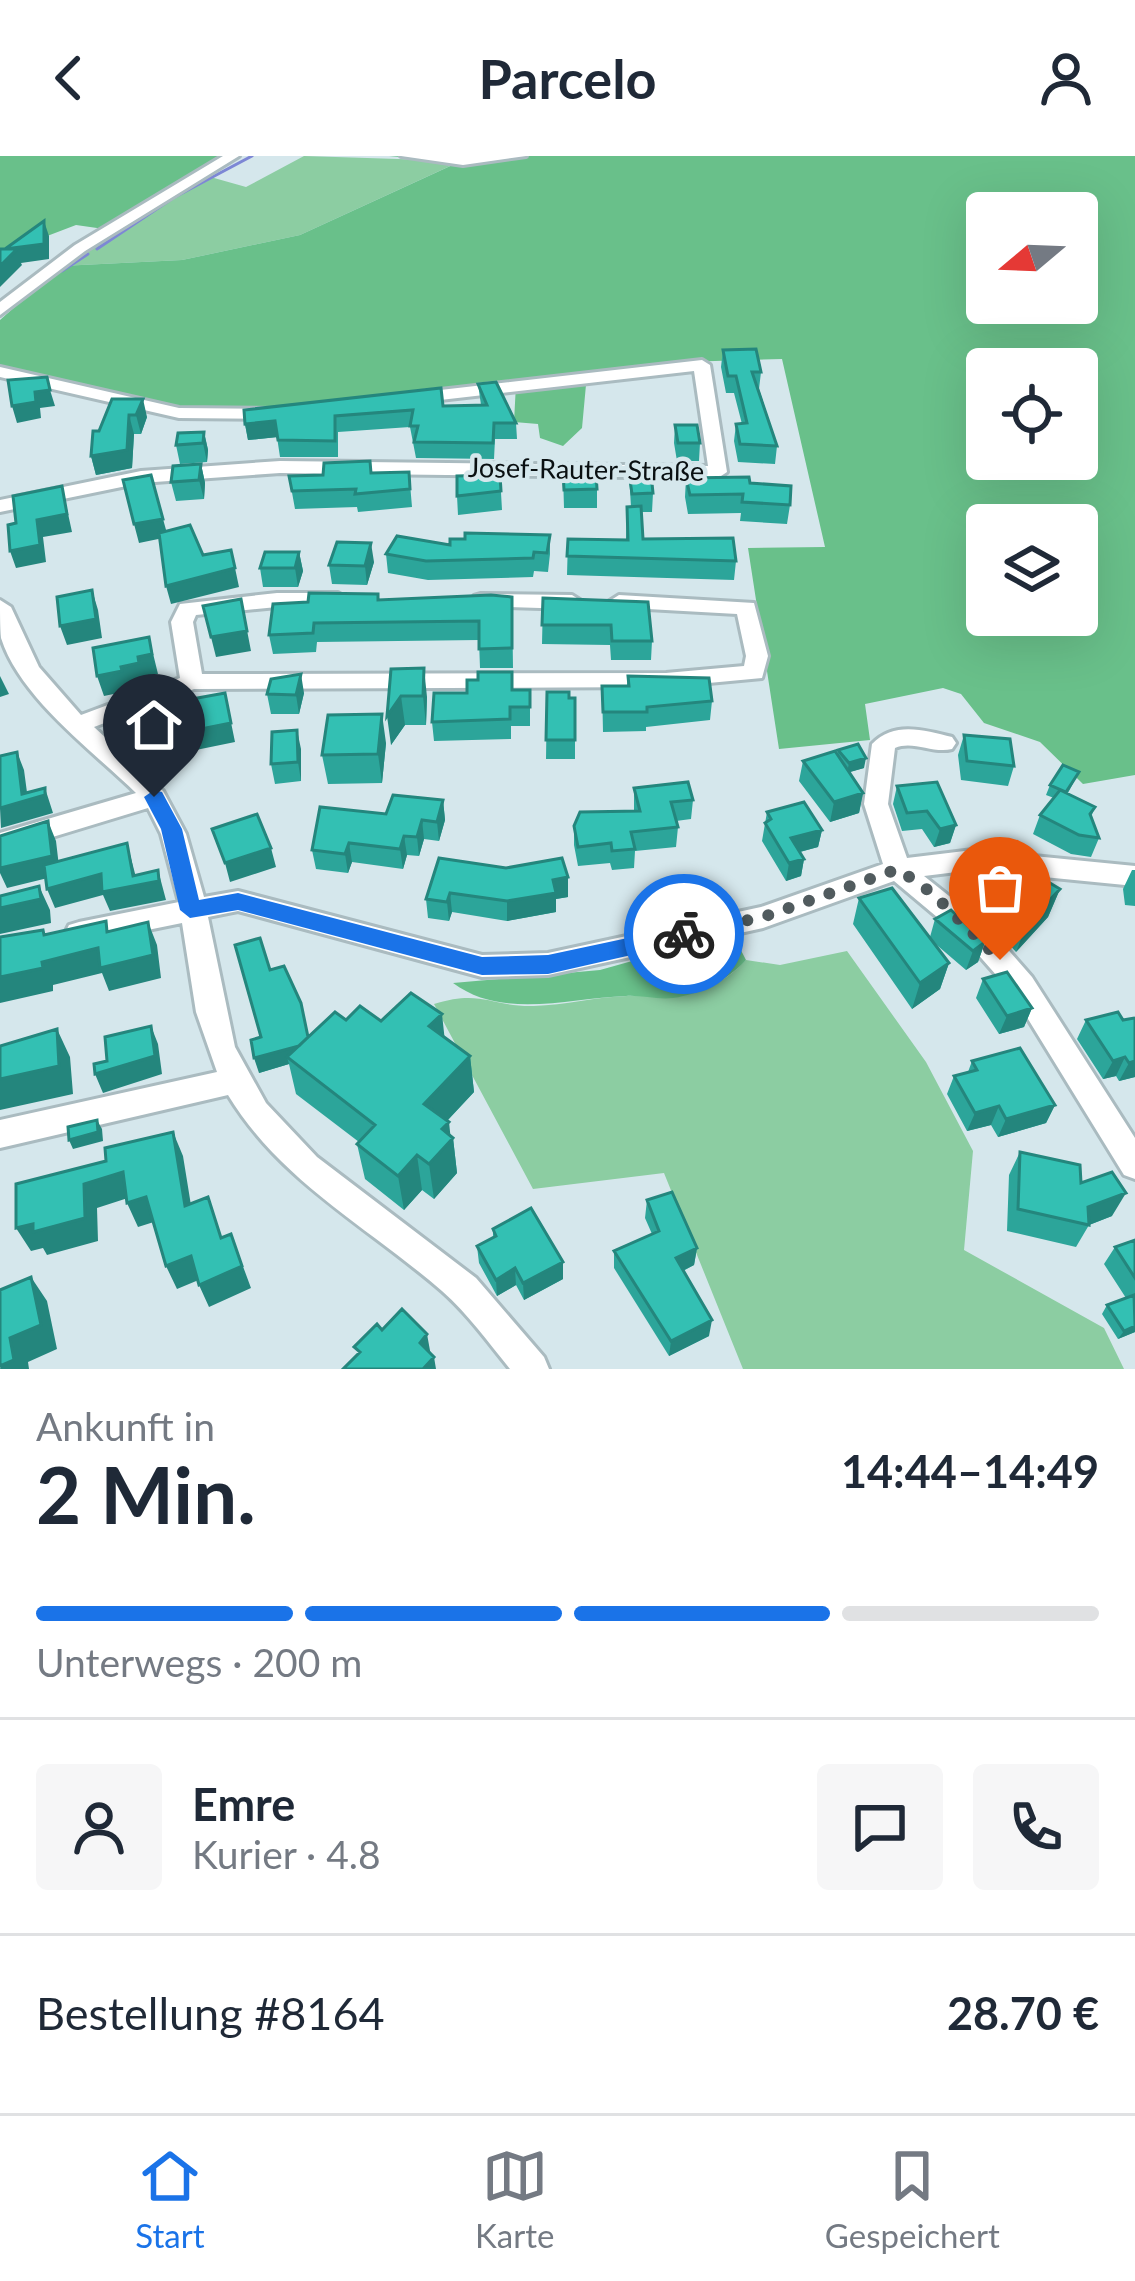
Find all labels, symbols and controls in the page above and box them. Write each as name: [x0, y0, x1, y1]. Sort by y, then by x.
icon: back: [36, 45, 102, 111]
icon: person: [1033, 45, 1099, 111]
text: Parcelo: [478, 46, 657, 111]
north arrow: [966, 192, 1098, 324]
map controls: [966, 192, 1098, 636]
button: locate: [966, 348, 1098, 480]
street label: Josef-Rauter-Straße: [468, 450, 704, 487]
button: layers: [966, 504, 1098, 636]
pin: [103, 674, 205, 797]
icon: home: [121, 692, 187, 758]
pin: [949, 837, 1051, 960]
icon: bag: [967, 855, 1033, 921]
courier: [624, 874, 744, 994]
icon: bike: [651, 901, 717, 967]
text: Ankunft in: [36, 1403, 215, 1449]
text: 14:44–14:49: [841, 1444, 1099, 1498]
text: 2 Min.: [36, 1447, 256, 1541]
text: Unterwegs · 200 m: [36, 1639, 362, 1685]
button: person: [36, 1764, 162, 1890]
button: chat: [817, 1764, 943, 1890]
button: phone: [973, 1764, 1099, 1890]
text: Emre: [192, 1777, 295, 1831]
text: Kurier · 4.8: [192, 1831, 381, 1877]
text: Bestellung #8164: [36, 1986, 385, 2040]
text: 28.70 €: [947, 1986, 1099, 2040]
tab: Start: [135, 2143, 204, 2255]
tab: Karte: [475, 2143, 554, 2255]
tab: Gespeichert: [825, 2143, 1000, 2255]

